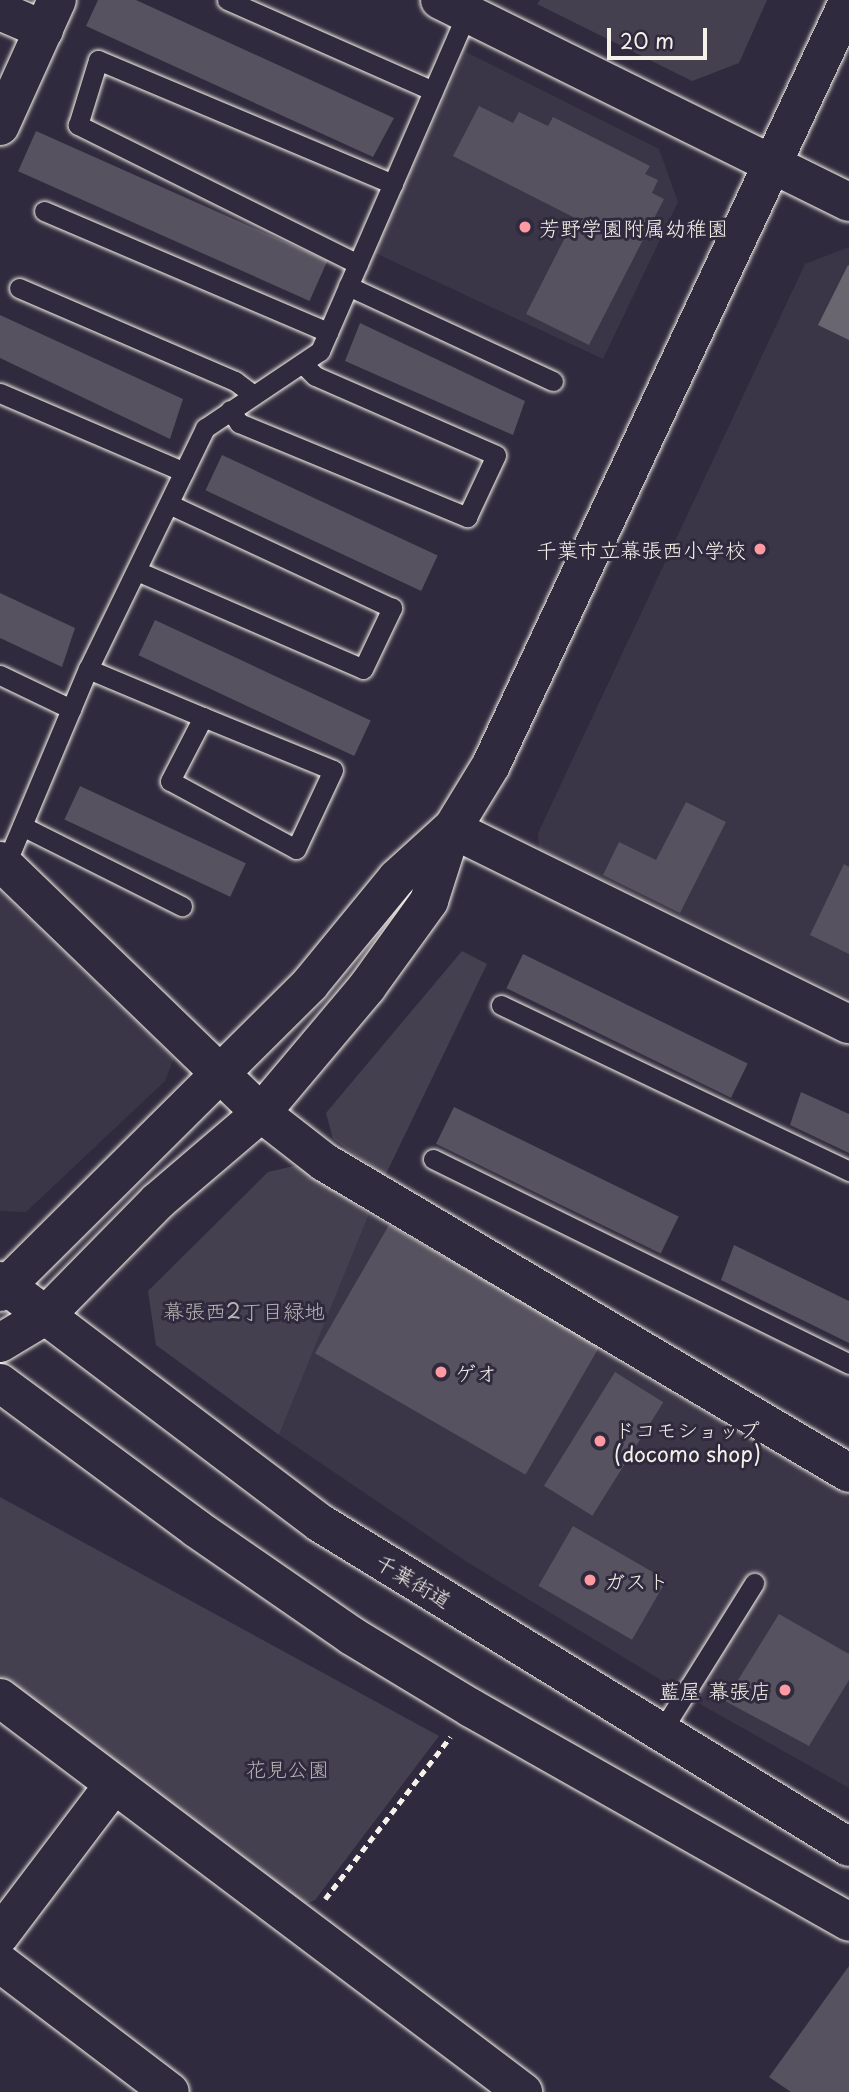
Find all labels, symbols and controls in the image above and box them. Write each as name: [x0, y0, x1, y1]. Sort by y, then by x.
scale bar: [611, 14, 711, 58]
text: 20 m: [620, 24, 674, 56]
place label: 芳野学園附属幼稚園: [539, 214, 728, 240]
marker: 芳野学園附属幼稚園: [517, 219, 533, 235]
place label: 千葉市立幕張西小学校: [536, 536, 746, 562]
marker: 千葉市立幕張西小学校: [752, 541, 768, 557]
park label: 幕張西2丁目緑地: [163, 1297, 325, 1323]
place label: ゲオ: [455, 1359, 497, 1385]
marker: ゲオ: [433, 1364, 449, 1380]
place label: ドコモショップ (docomo shop): [614, 1416, 761, 1466]
marker: ドコモショップ (docomo shop): [592, 1433, 608, 1449]
street label: 千葉街道: [372, 1548, 456, 1612]
place label: ガスト: [604, 1567, 667, 1593]
marker: ガスト: [582, 1572, 598, 1588]
place label: 藍屋 幕張店: [659, 1677, 771, 1703]
marker: 藍屋 幕張店: [777, 1682, 793, 1698]
park label: 花見公園: [245, 1755, 329, 1781]

